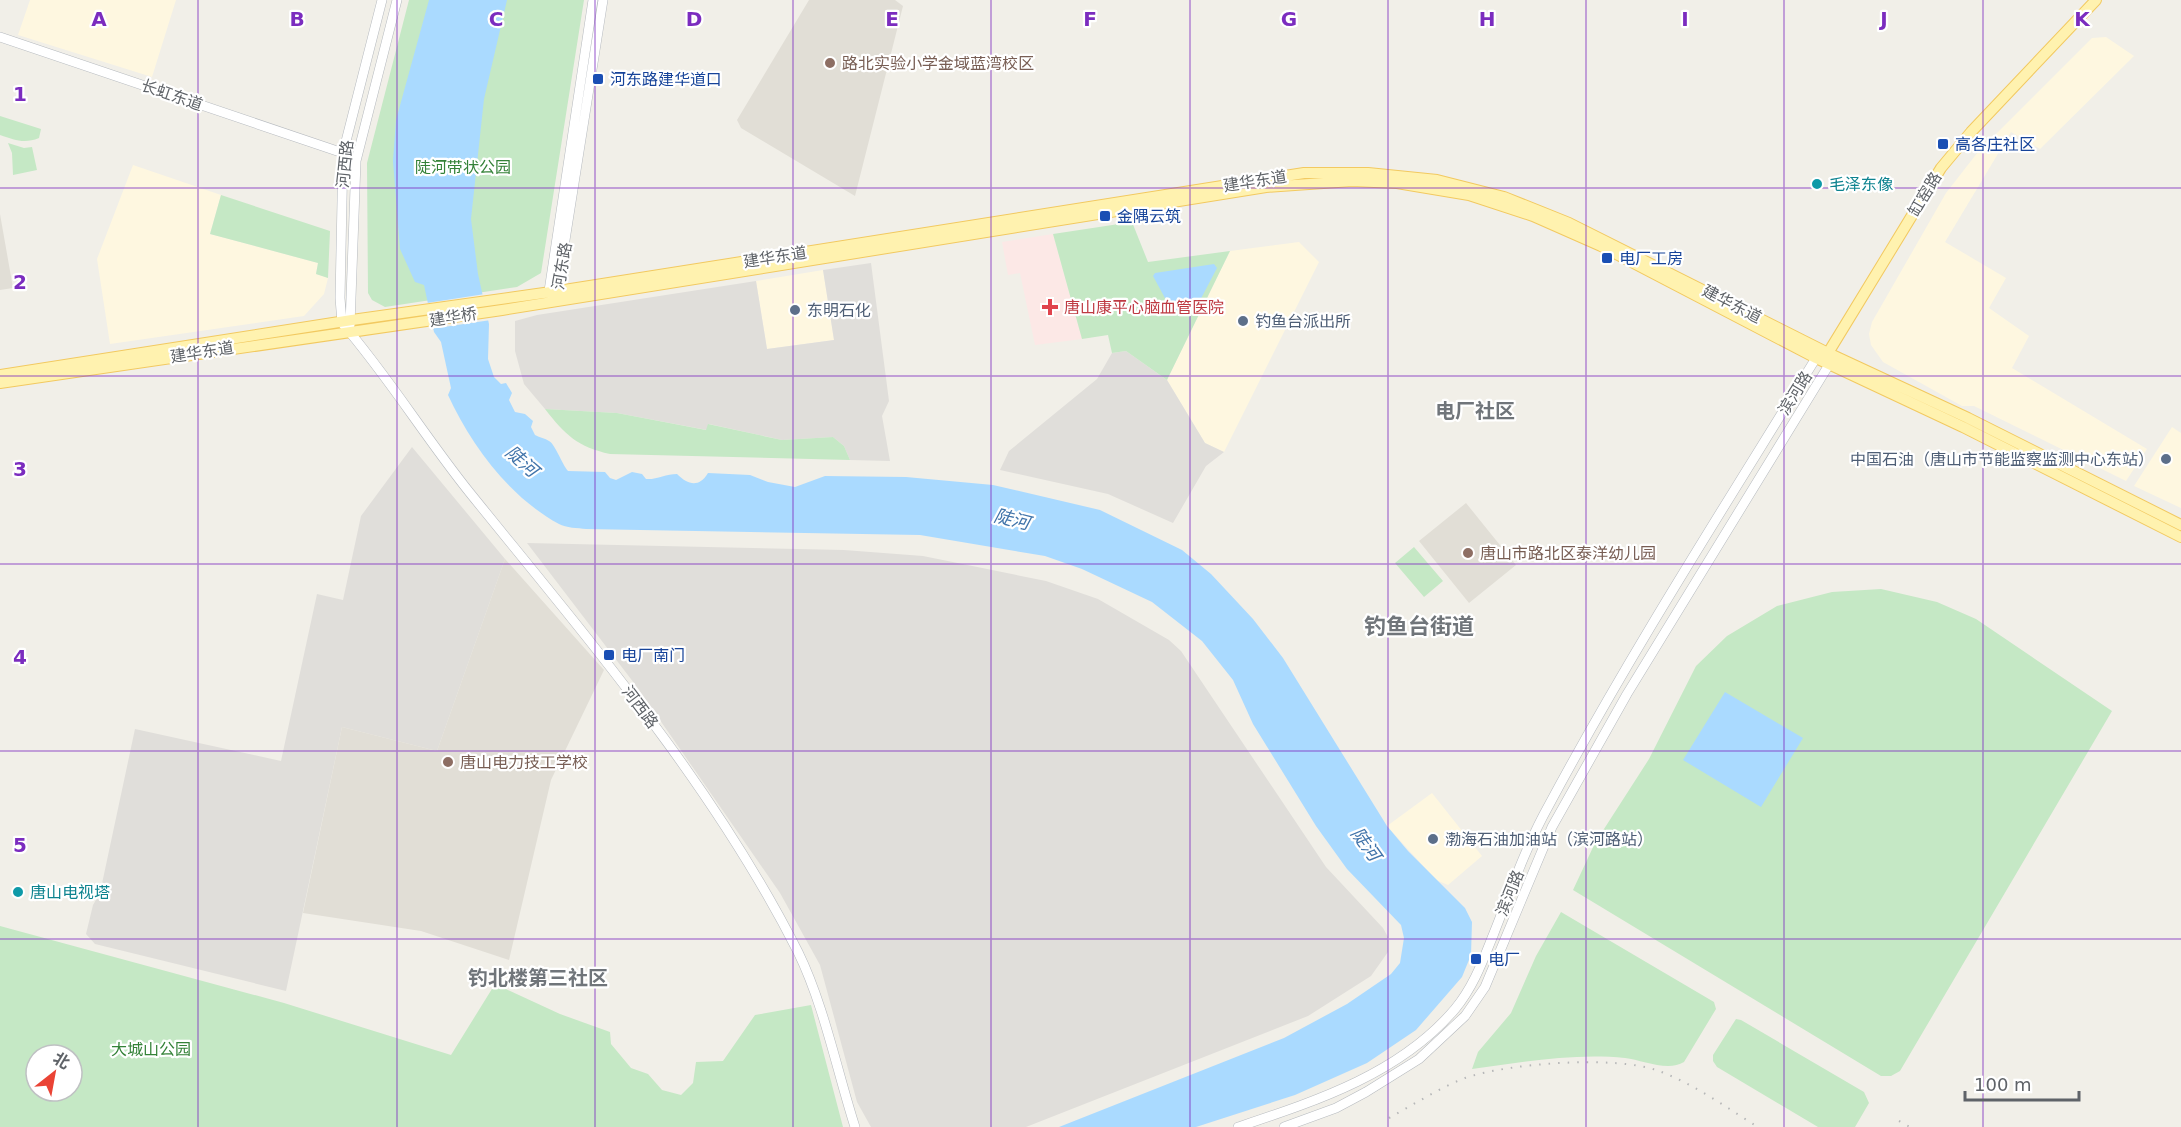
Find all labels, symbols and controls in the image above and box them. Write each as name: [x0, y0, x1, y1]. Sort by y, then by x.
text: A: [91, 7, 107, 31]
text: B: [289, 7, 305, 31]
text: C: [489, 7, 503, 31]
text: D: [686, 7, 702, 31]
text: E: [885, 7, 899, 31]
text: F: [1083, 7, 1097, 31]
text: G: [1281, 7, 1297, 31]
text: H: [1479, 7, 1495, 31]
text: I: [1681, 7, 1689, 31]
text: J: [1878, 7, 1888, 31]
text: K: [2074, 7, 2091, 31]
place label: 路北实验小学金域蓝湾校区: [842, 54, 1034, 73]
marker: 路北实验小学金域蓝湾校区: [823, 56, 837, 70]
place label: 河东路建华道口: [610, 70, 722, 89]
marker: 河东路建华道口: [591, 72, 605, 86]
street label: 长虹东道: [139, 76, 205, 114]
text: 1: [13, 82, 27, 106]
place label: 高各庄社区: [1955, 135, 2035, 154]
marker: 高各庄社区: [1936, 137, 1950, 151]
street label: 河西路: [333, 139, 357, 189]
park label: 陡河带状公园: [415, 158, 511, 177]
street label: 建华东道: [1222, 167, 1288, 195]
street label: 缸窑路: [1904, 169, 1946, 219]
place label: 毛泽东像: [1829, 175, 1893, 194]
marker: 毛泽东像: [1810, 177, 1824, 191]
place label: 金隅云筑: [1117, 207, 1181, 226]
marker: 金隅云筑: [1098, 209, 1112, 223]
street label: 河东路: [548, 241, 576, 291]
street label: 建华东道: [742, 243, 808, 271]
place label: 电厂工房: [1619, 249, 1683, 268]
marker: 电厂工房: [1600, 251, 1614, 265]
text: 2: [13, 270, 27, 294]
street label: 建华东道: [1699, 281, 1765, 327]
marker: 唐山康平心脑血管医院: [1041, 298, 1059, 316]
place label: 唐山康平心脑血管医院: [1064, 298, 1224, 317]
place label: 东明石化: [807, 301, 871, 320]
marker: 东明石化: [788, 303, 802, 317]
street label: 建华桥: [428, 304, 478, 330]
place label: 钓鱼台派出所: [1255, 312, 1351, 331]
marker: 钓鱼台派出所: [1236, 314, 1250, 328]
street label: 建华东道: [169, 338, 235, 366]
street label: 滨河路: [1774, 368, 1816, 418]
district label: 电厂社区: [1435, 399, 1515, 423]
water label: 陡河: [502, 441, 545, 483]
place label: 中国石油（唐山市节能监察监测中心东站）: [1850, 450, 2154, 469]
marker: 中国石油（唐山市节能监察监测中心东站）: [2159, 452, 2173, 466]
text: 3: [13, 457, 27, 481]
water label: 陡河: [992, 504, 1035, 534]
place label: 唐山市路北区泰洋幼儿园: [1480, 544, 1656, 563]
marker: 唐山市路北区泰洋幼儿园: [1461, 546, 1475, 560]
district label: 钓鱼台街道: [1364, 614, 1474, 639]
text: 4: [13, 645, 27, 669]
place label: 电厂南门: [621, 646, 685, 665]
marker: 电厂南门: [602, 648, 616, 662]
street label: 河西路: [618, 682, 662, 732]
place label: 唐山电力技工学校: [460, 753, 588, 772]
marker: 唐山电力技工学校: [441, 755, 455, 769]
water label: 陡河: [1347, 823, 1387, 867]
place label: 渤海石油加油站（滨河路站）: [1445, 830, 1653, 849]
marker: 渤海石油加油站（滨河路站）: [1426, 832, 1440, 846]
text: 5: [13, 833, 27, 857]
street label: 滨河路: [1492, 867, 1528, 919]
place label: 唐山电视塔: [30, 883, 110, 902]
marker: 唐山电视塔: [11, 885, 25, 899]
place label: 电厂: [1488, 950, 1520, 969]
marker: 电厂: [1469, 952, 1483, 966]
district label: 钓北楼第三社区: [468, 966, 608, 990]
park label: 大城山公园: [111, 1040, 191, 1059]
north arrow: [24, 1043, 84, 1103]
text: 北: [50, 1048, 73, 1073]
scale bar: [1965, 1064, 2079, 1102]
text: 100 m: [1974, 1074, 2032, 1095]

